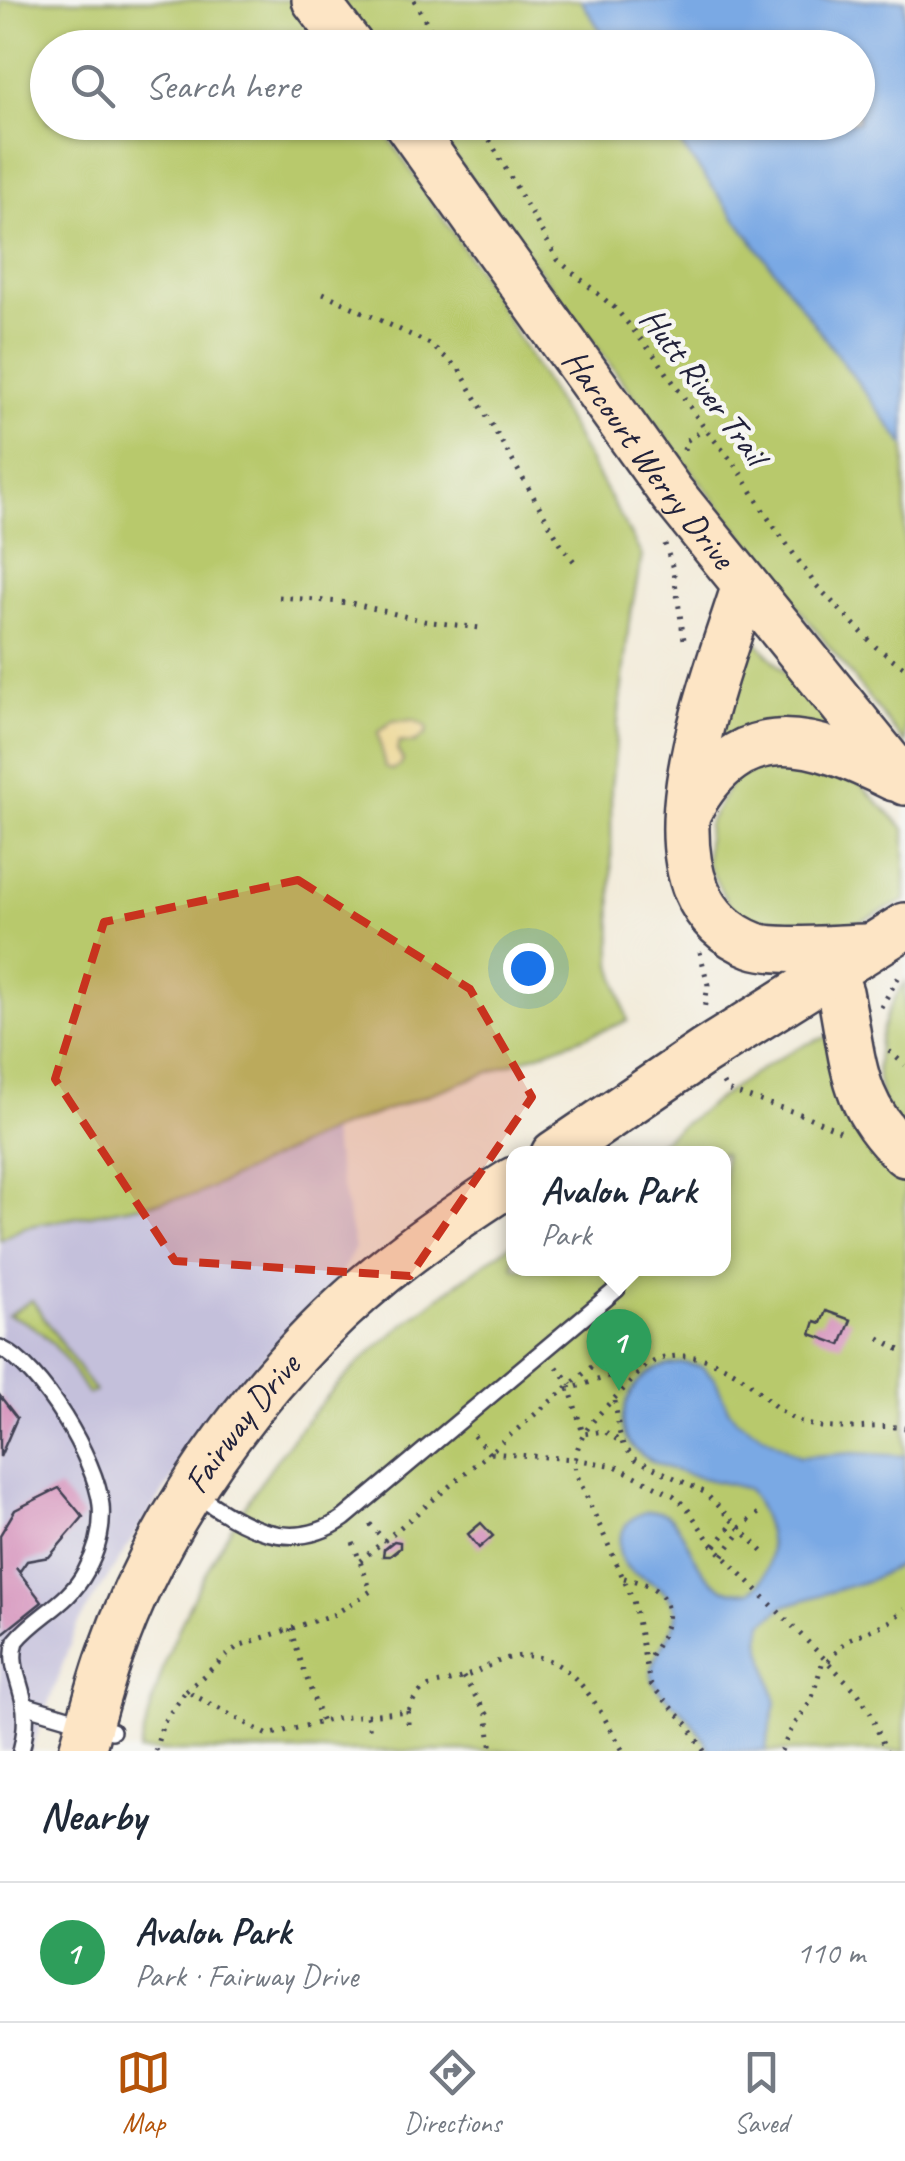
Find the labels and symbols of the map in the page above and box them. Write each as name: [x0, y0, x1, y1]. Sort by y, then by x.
street label: Hutt River Trail: [630, 298, 782, 479]
street label: Harcourt Werry Drive: [553, 340, 747, 579]
your location: [503, 943, 554, 994]
pin: 1: [586, 1308, 652, 1391]
street label: Fairway Drive: [173, 1341, 311, 1501]

